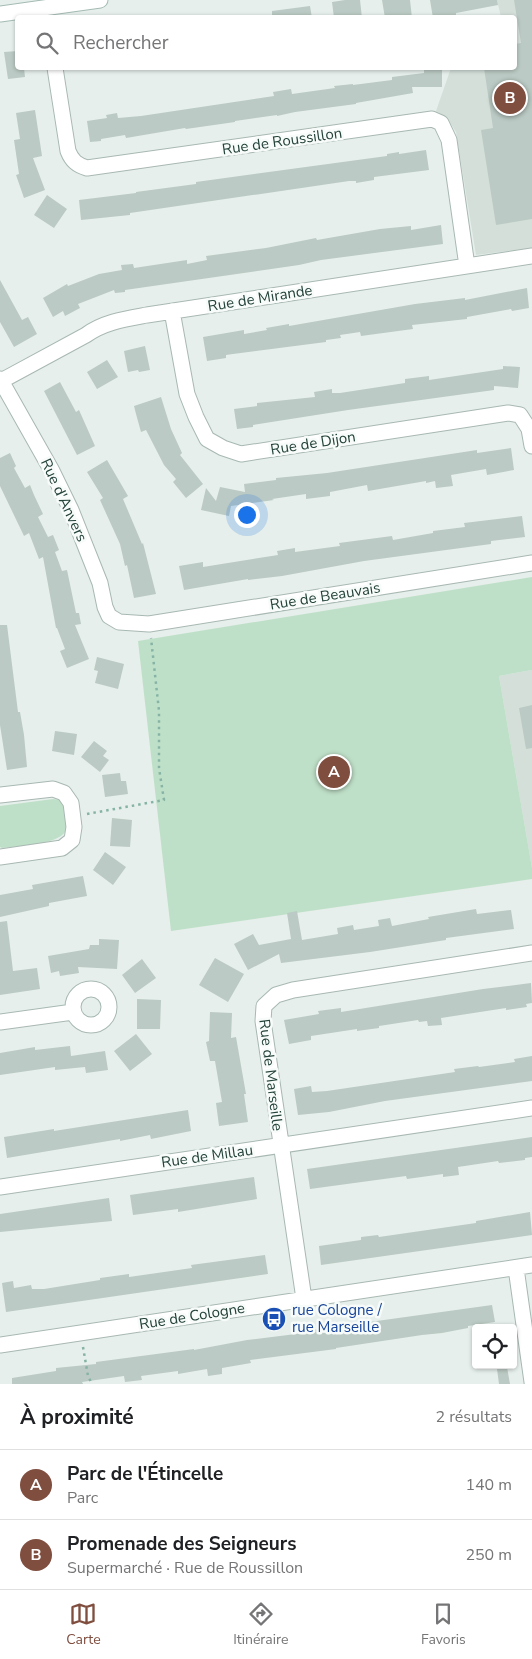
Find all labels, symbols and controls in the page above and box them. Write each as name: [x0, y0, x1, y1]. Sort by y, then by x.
search box: [15, 15, 517, 70]
icon: search: [33, 29, 61, 57]
text: Rechercher: [73, 30, 168, 56]
pin: B: [494, 79, 526, 117]
street label: Rue de Roussillon: [221, 123, 343, 159]
street label: Rue de Mirande: [206, 280, 314, 316]
street label: Rue de Dijon: [269, 426, 357, 460]
street label: Rue d'Anvers: [36, 455, 92, 545]
your location: [234, 502, 260, 528]
street label: Rue de Beauvais: [268, 577, 382, 615]
pin: A: [318, 753, 350, 791]
street label: Rue de Marseille: [254, 1018, 288, 1132]
street label: Rue de Millau: [160, 1140, 254, 1172]
street label: Rue de Cologne: [138, 1298, 246, 1334]
place label: rue Cologne / rue Marseille: [292, 1300, 382, 1337]
bus stop icon: rue Cologne / rue Marseille: [261, 1306, 287, 1332]
map controls: [472, 1324, 517, 1369]
button: locate: [472, 1324, 517, 1369]
text: À proximité: [20, 1403, 134, 1431]
text: 2 résultats: [436, 1406, 512, 1428]
text: Parc de l'Étincelle: [67, 1461, 223, 1487]
text: A: [30, 1474, 42, 1496]
text: 140 m: [465, 1474, 512, 1496]
text: Parc: [67, 1487, 98, 1509]
text: Promenade des Seigneurs: [67, 1531, 296, 1557]
text: B: [30, 1544, 42, 1566]
text: 250 m: [465, 1544, 512, 1566]
text: Supermarché · Rue de Roussillon: [67, 1557, 303, 1579]
tab: Carte: [66, 1600, 101, 1649]
tab: Itinéraire: [233, 1600, 288, 1649]
tab: Favoris: [421, 1600, 466, 1649]

